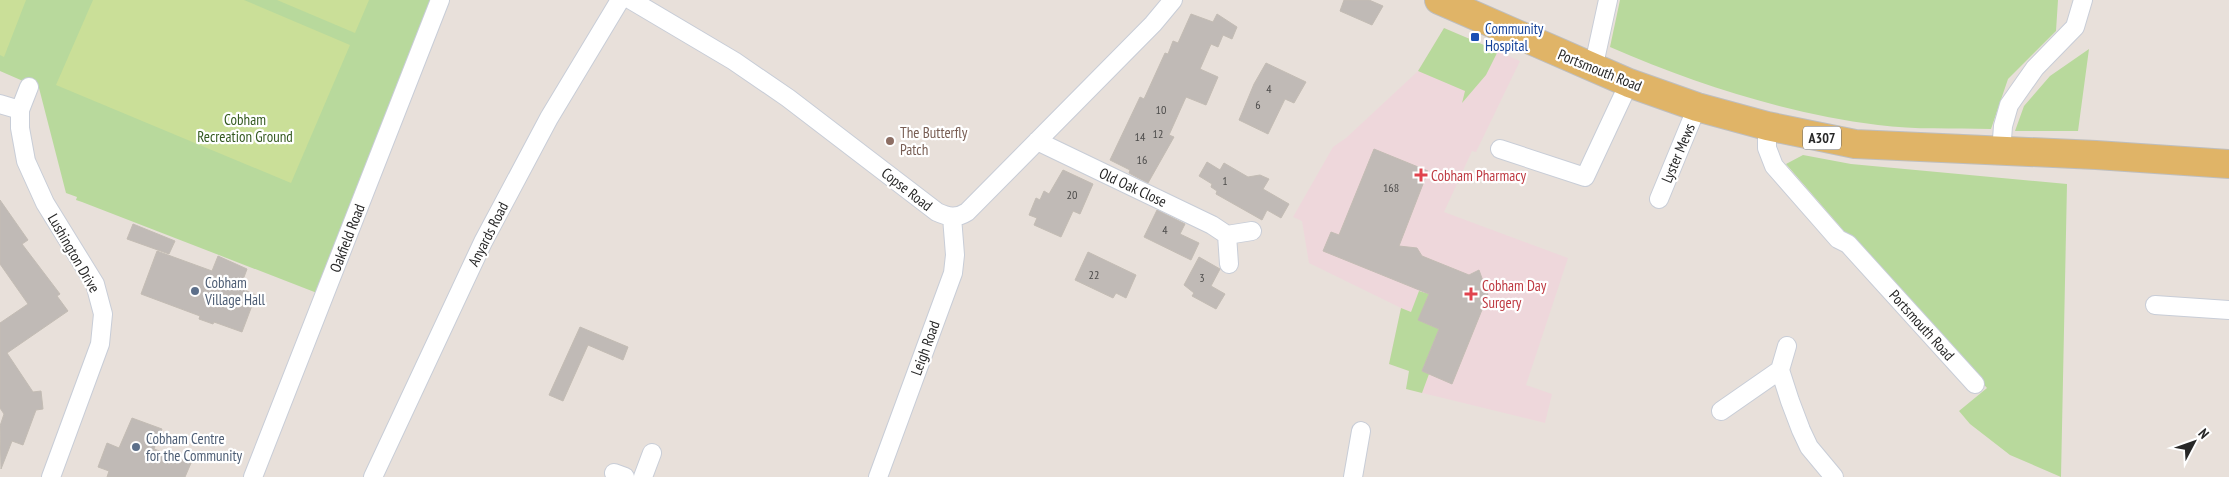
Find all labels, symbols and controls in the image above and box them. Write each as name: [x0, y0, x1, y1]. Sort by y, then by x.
place label: Community Hospital: [1485, 19, 1544, 55]
marker: Community Hospital: [1469, 31, 1481, 43]
street label: Portsmouth Road: [1555, 45, 1645, 95]
house number: 4: [1266, 81, 1272, 96]
house number: 6: [1255, 97, 1261, 112]
house number: 10: [1156, 102, 1166, 117]
park label: Cobham Recreation Ground: [197, 110, 293, 146]
street label: Lyster Mews: [1657, 120, 1699, 186]
place label: The Butterfly Patch: [900, 123, 968, 159]
house number: 12: [1153, 126, 1163, 141]
road number: A307: [1803, 126, 1841, 150]
house number: 14: [1135, 129, 1146, 144]
marker: The Butterfly Patch: [884, 135, 896, 147]
house number: 16: [1137, 152, 1147, 167]
street label: Copse Road: [878, 163, 936, 215]
street label: Old Oak Close: [1096, 163, 1170, 211]
place label: Cobham Pharmacy: [1431, 166, 1526, 185]
marker: Cobham Pharmacy: [1415, 169, 1427, 181]
house number: 1: [1222, 173, 1228, 188]
house number: 168: [1383, 180, 1399, 195]
house number: 20: [1067, 187, 1077, 202]
street label: Anyards Road: [464, 199, 512, 269]
street label: Oakfield Road: [325, 201, 369, 275]
street label: Lushington Drive: [44, 210, 104, 296]
house number: 4: [1162, 222, 1168, 237]
house number: 22: [1089, 267, 1099, 282]
house number: 3: [1199, 270, 1205, 285]
place label: Cobham Village Hall: [204, 273, 266, 309]
place label: Cobham Day Surgery: [1482, 276, 1547, 312]
marker: Cobham Village Hall: [189, 285, 201, 297]
street label: Portsmouth Road: [1885, 286, 1959, 364]
marker: Cobham Day Surgery: [1464, 287, 1478, 301]
street label: Leigh Road: [906, 318, 944, 378]
north arrow: [2169, 417, 2219, 467]
text: N: [2195, 425, 2213, 442]
place label: Cobham Centre for the Community: [146, 429, 242, 465]
marker: Cobham Centre for the Community: [130, 441, 142, 453]

